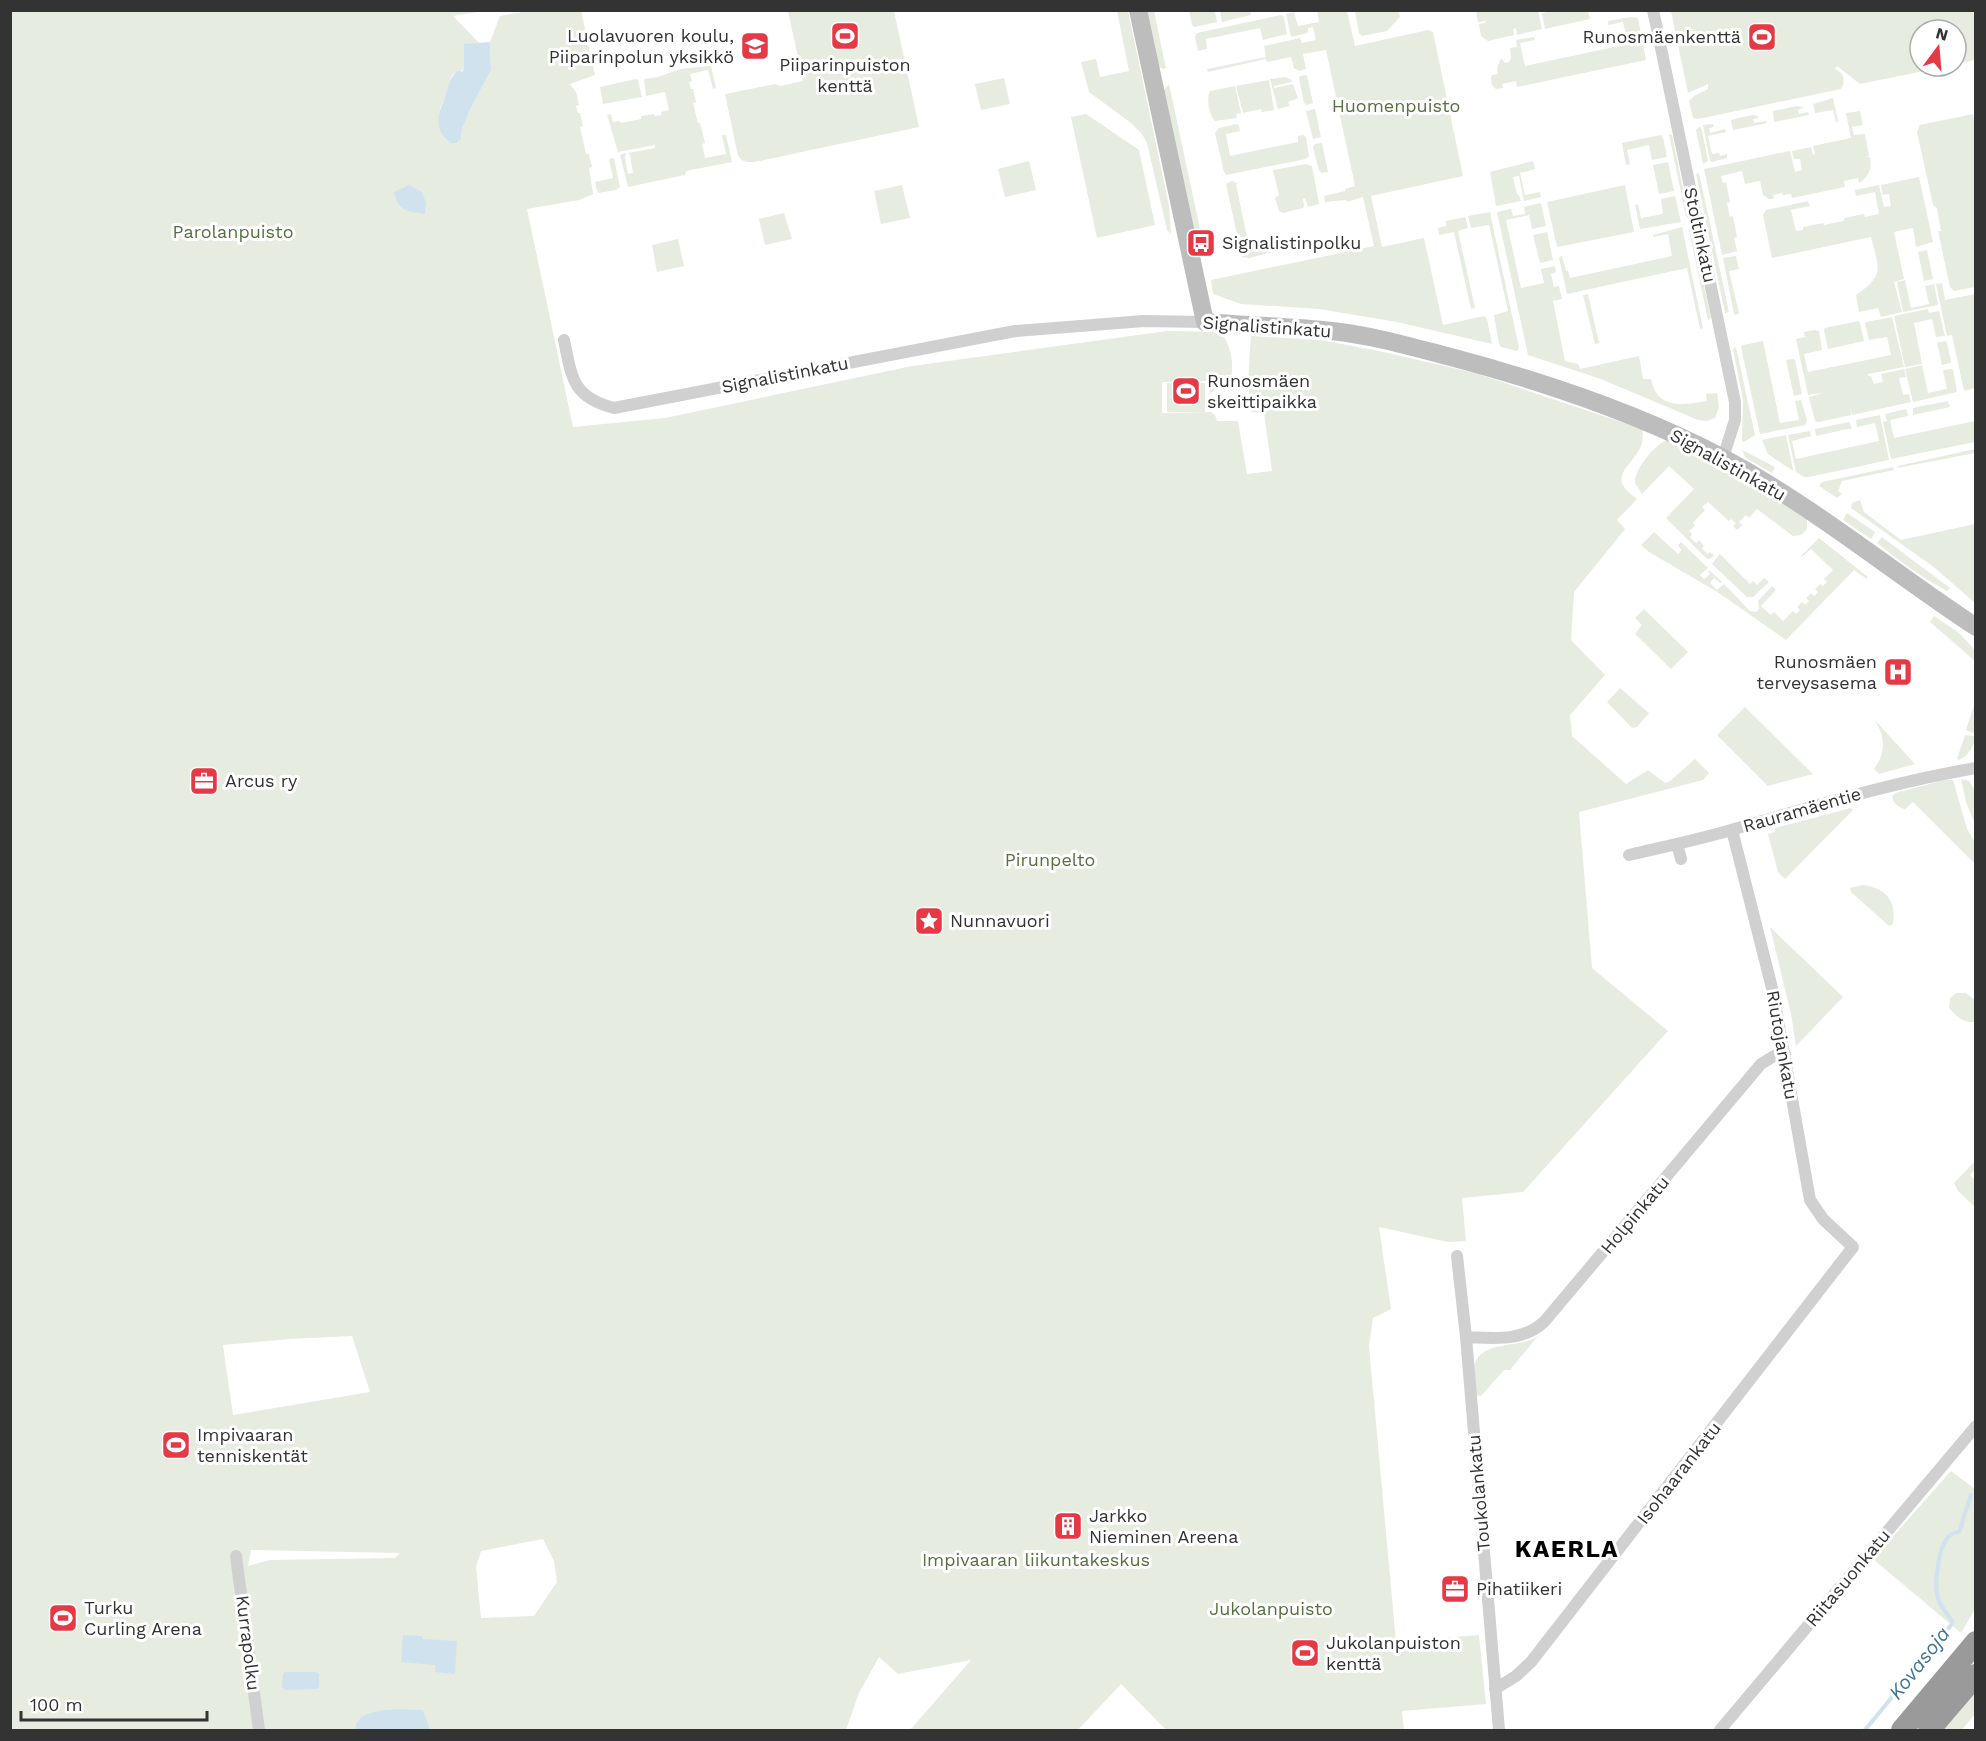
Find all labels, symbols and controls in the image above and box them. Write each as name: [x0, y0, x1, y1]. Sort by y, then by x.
north arrow: [1908, 18, 1968, 78]
sports icon: Piiparinpuiston kenttä: [829, 20, 861, 52]
sports icon: Runosmäenkenttä: [1746, 21, 1778, 53]
text: N: [1934, 23, 1950, 45]
place label: Luolavuoren koulu, Piiparinpolun yksikkö: [549, 25, 734, 67]
place label: Runosmäenkenttä: [1582, 26, 1741, 47]
school or university icon: Luolavuoren koulu, Piiparinpolun yksikkö: [739, 30, 771, 62]
place label: Piiparinpuiston kenttä: [779, 54, 911, 96]
park label: Huomenpuisto: [1332, 95, 1460, 116]
street label: Stoltinkatu: [1680, 185, 1721, 285]
park label: Parolanpuisto: [173, 221, 293, 242]
bus stop icon: Signalistinpolku: [1185, 227, 1217, 259]
place label: Signalistinpolku: [1222, 232, 1361, 253]
street label: Signalistinkatu: [1202, 312, 1332, 341]
street label: Signalistinkatu: [720, 352, 850, 397]
place label: Runosmäen skeittipaikka: [1207, 370, 1317, 412]
sports icon: Runosmäen skeittipaikka: [1170, 375, 1202, 407]
street label: Signalistinkatu: [1667, 424, 1790, 505]
place label: Runosmäen terveysasema: [1756, 651, 1877, 693]
hospital icon: Runosmäen terveysasema: [1882, 656, 1914, 688]
office icon: Arcus ry: [188, 765, 220, 797]
place label: Arcus ry: [225, 770, 298, 791]
street label: Rauramäentie: [1740, 783, 1863, 836]
park label: Pirunpelto: [1005, 849, 1095, 870]
place icon: Nunnavuori: [913, 905, 945, 937]
place label: Nunnavuori: [950, 910, 1050, 931]
street label: Riutojankatu: [1763, 989, 1802, 1101]
street label: Holpinkatu: [1596, 1172, 1673, 1258]
street label: Isohaarankatu: [1632, 1417, 1725, 1528]
place label: Impivaaran tenniskentät: [197, 1424, 308, 1466]
sports icon: Impivaaran tenniskentät: [160, 1429, 192, 1461]
street label: Toukolankatu: [1463, 1434, 1494, 1552]
place label: Jarkko Nieminen Areena: [1089, 1505, 1238, 1547]
building icon: Jarkko Nieminen Areena: [1052, 1510, 1084, 1542]
street label: Riitasuonkatu: [1801, 1525, 1894, 1630]
district label: KAERLA: [1515, 1535, 1619, 1563]
park label: Impivaaran liikuntakeskus: [922, 1549, 1150, 1570]
office icon: Pihatiikeri: [1439, 1573, 1471, 1605]
place label: Pihatiikeri: [1476, 1578, 1562, 1599]
street label: Kurrapolku: [232, 1594, 265, 1692]
place label: Turku Curling Arena: [84, 1597, 202, 1639]
park label: Jukolanpuisto: [1209, 1598, 1333, 1619]
sports icon: Turku Curling Arena: [47, 1602, 79, 1634]
water label: Kovasoja: [1883, 1622, 1955, 1704]
place label: Jukolanpuiston kenttä: [1326, 1632, 1461, 1674]
sports icon: Jukolanpuiston kenttä: [1289, 1637, 1321, 1669]
scale bar: [21, 1684, 207, 1722]
text: 100 m: [30, 1694, 83, 1715]

